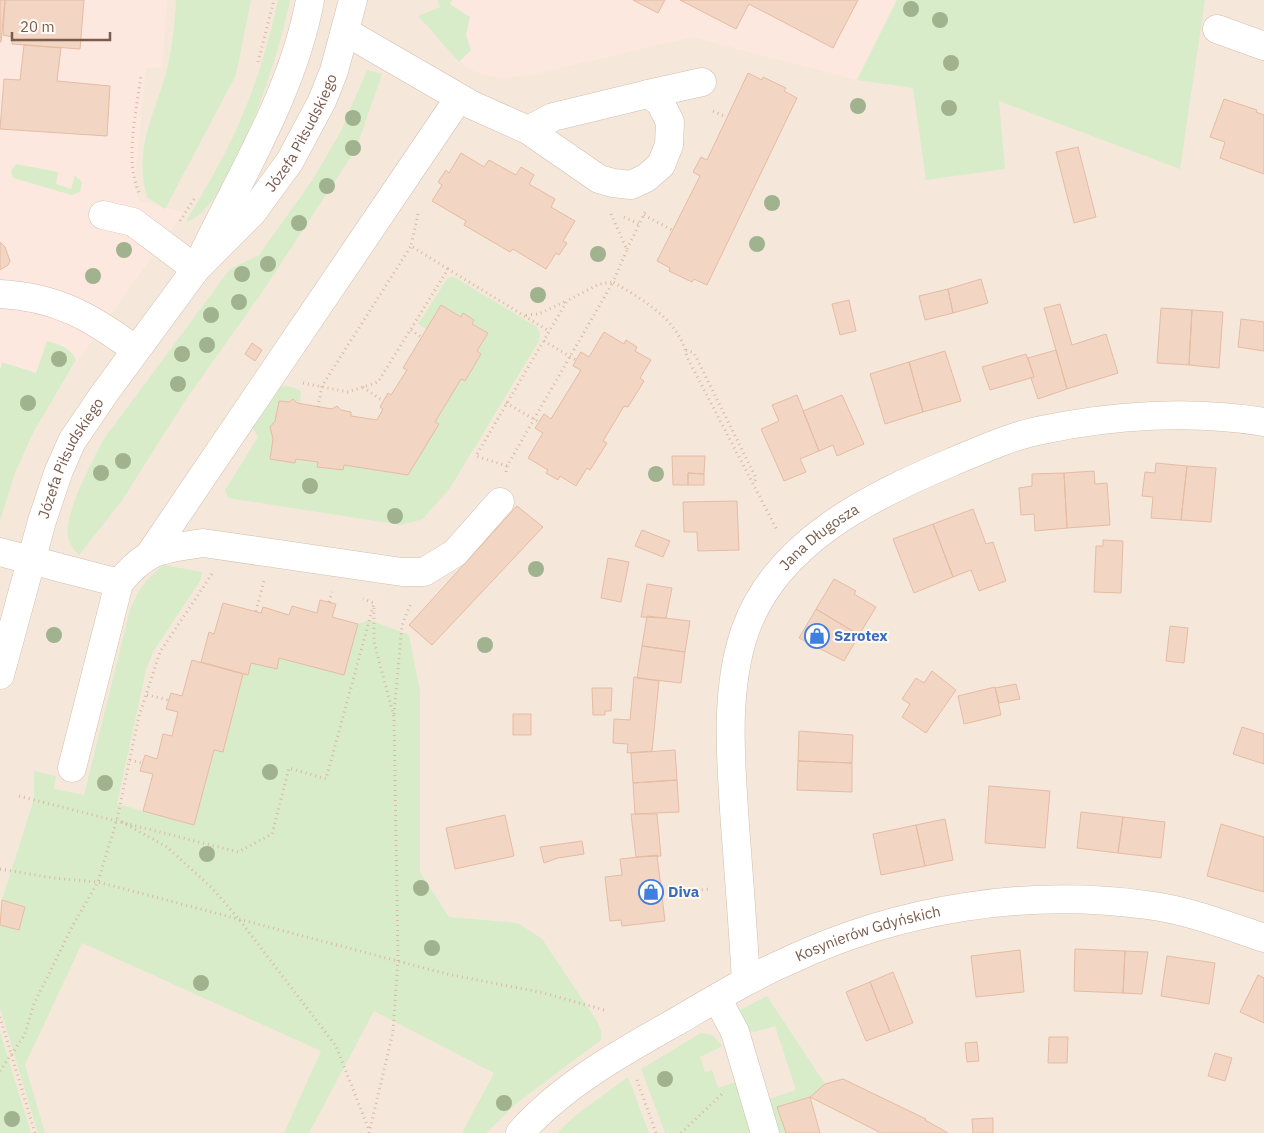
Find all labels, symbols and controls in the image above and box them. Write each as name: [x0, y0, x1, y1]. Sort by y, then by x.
scale bar: [12, 10, 110, 42]
text: 20 m: [20, 17, 55, 36]
street label: Józefa Piłsudskiego: [261, 71, 341, 195]
street label: Józefa Piłsudskiego: [33, 394, 108, 521]
street label: Jana Długosza: [775, 499, 862, 574]
shop icon: Szrotex: [804, 623, 830, 649]
place label: Szrotex: [834, 626, 888, 645]
shop icon: Diva: [638, 879, 664, 905]
place label: Diva: [668, 882, 700, 901]
street label: Kosynierów Gdyńskich: [792, 901, 942, 965]

